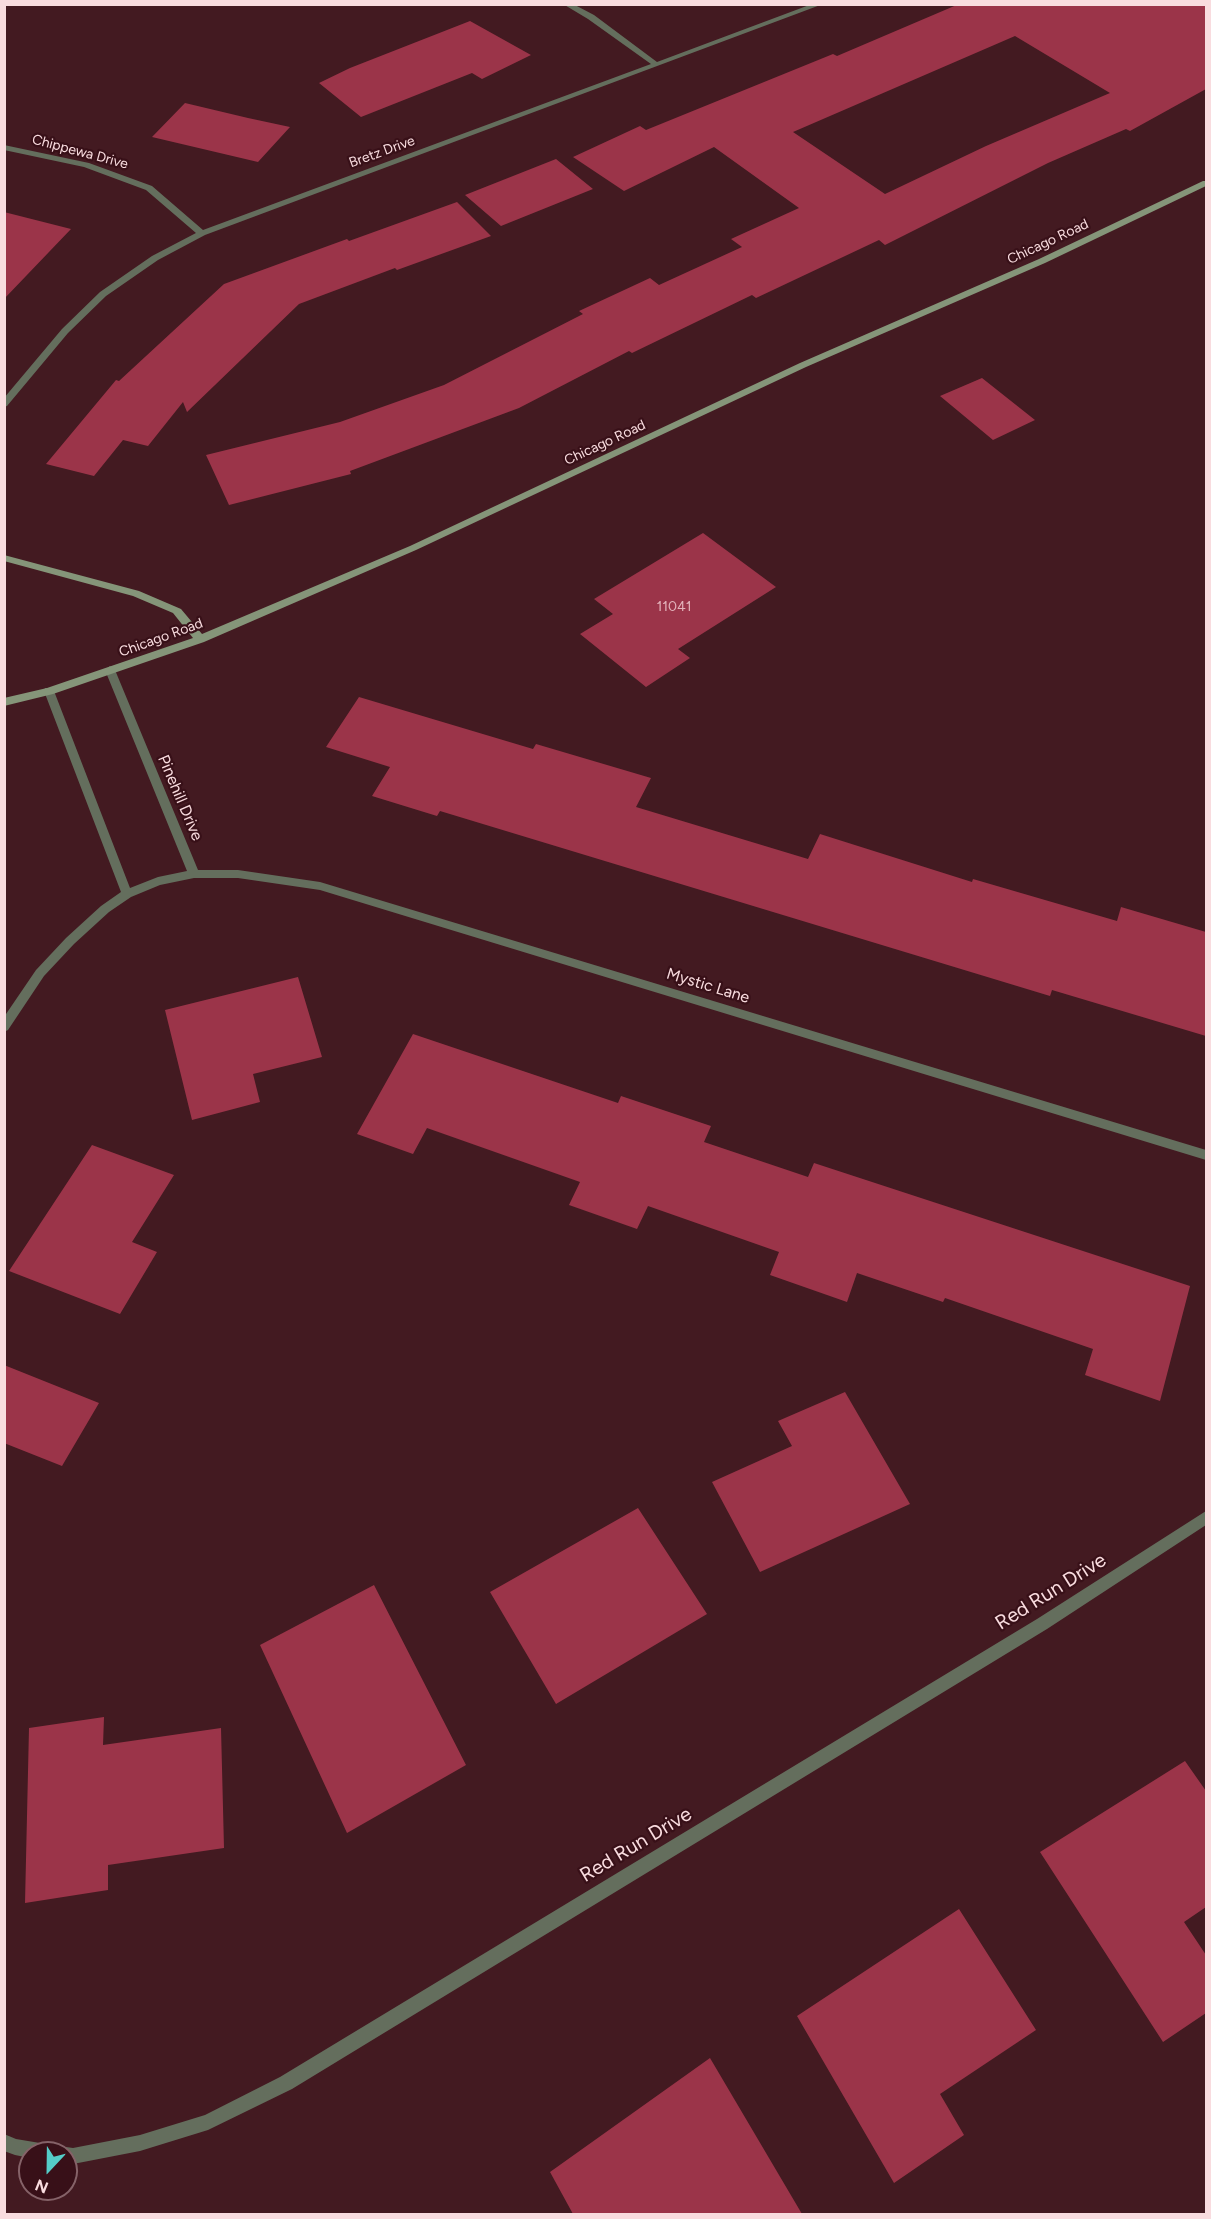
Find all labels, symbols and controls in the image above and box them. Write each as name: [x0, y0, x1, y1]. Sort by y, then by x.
street label: Chippewa Drive: [30, 131, 130, 173]
street label: Bretz Drive: [347, 132, 417, 172]
street label: Chicago Road: [1005, 216, 1091, 268]
street label: Chicago Road: [562, 417, 648, 469]
house number: 11041: [656, 599, 692, 615]
street label: Chicago Road: [117, 615, 205, 661]
street label: Pinehill Drive: [153, 752, 207, 844]
street label: Mystic Lane: [664, 964, 752, 1008]
street label: Red Run Drive: [991, 1548, 1111, 1636]
street label: Red Run Drive: [576, 1802, 696, 1888]
north arrow: [18, 2141, 78, 2201]
text: N: [33, 2175, 51, 2197]

